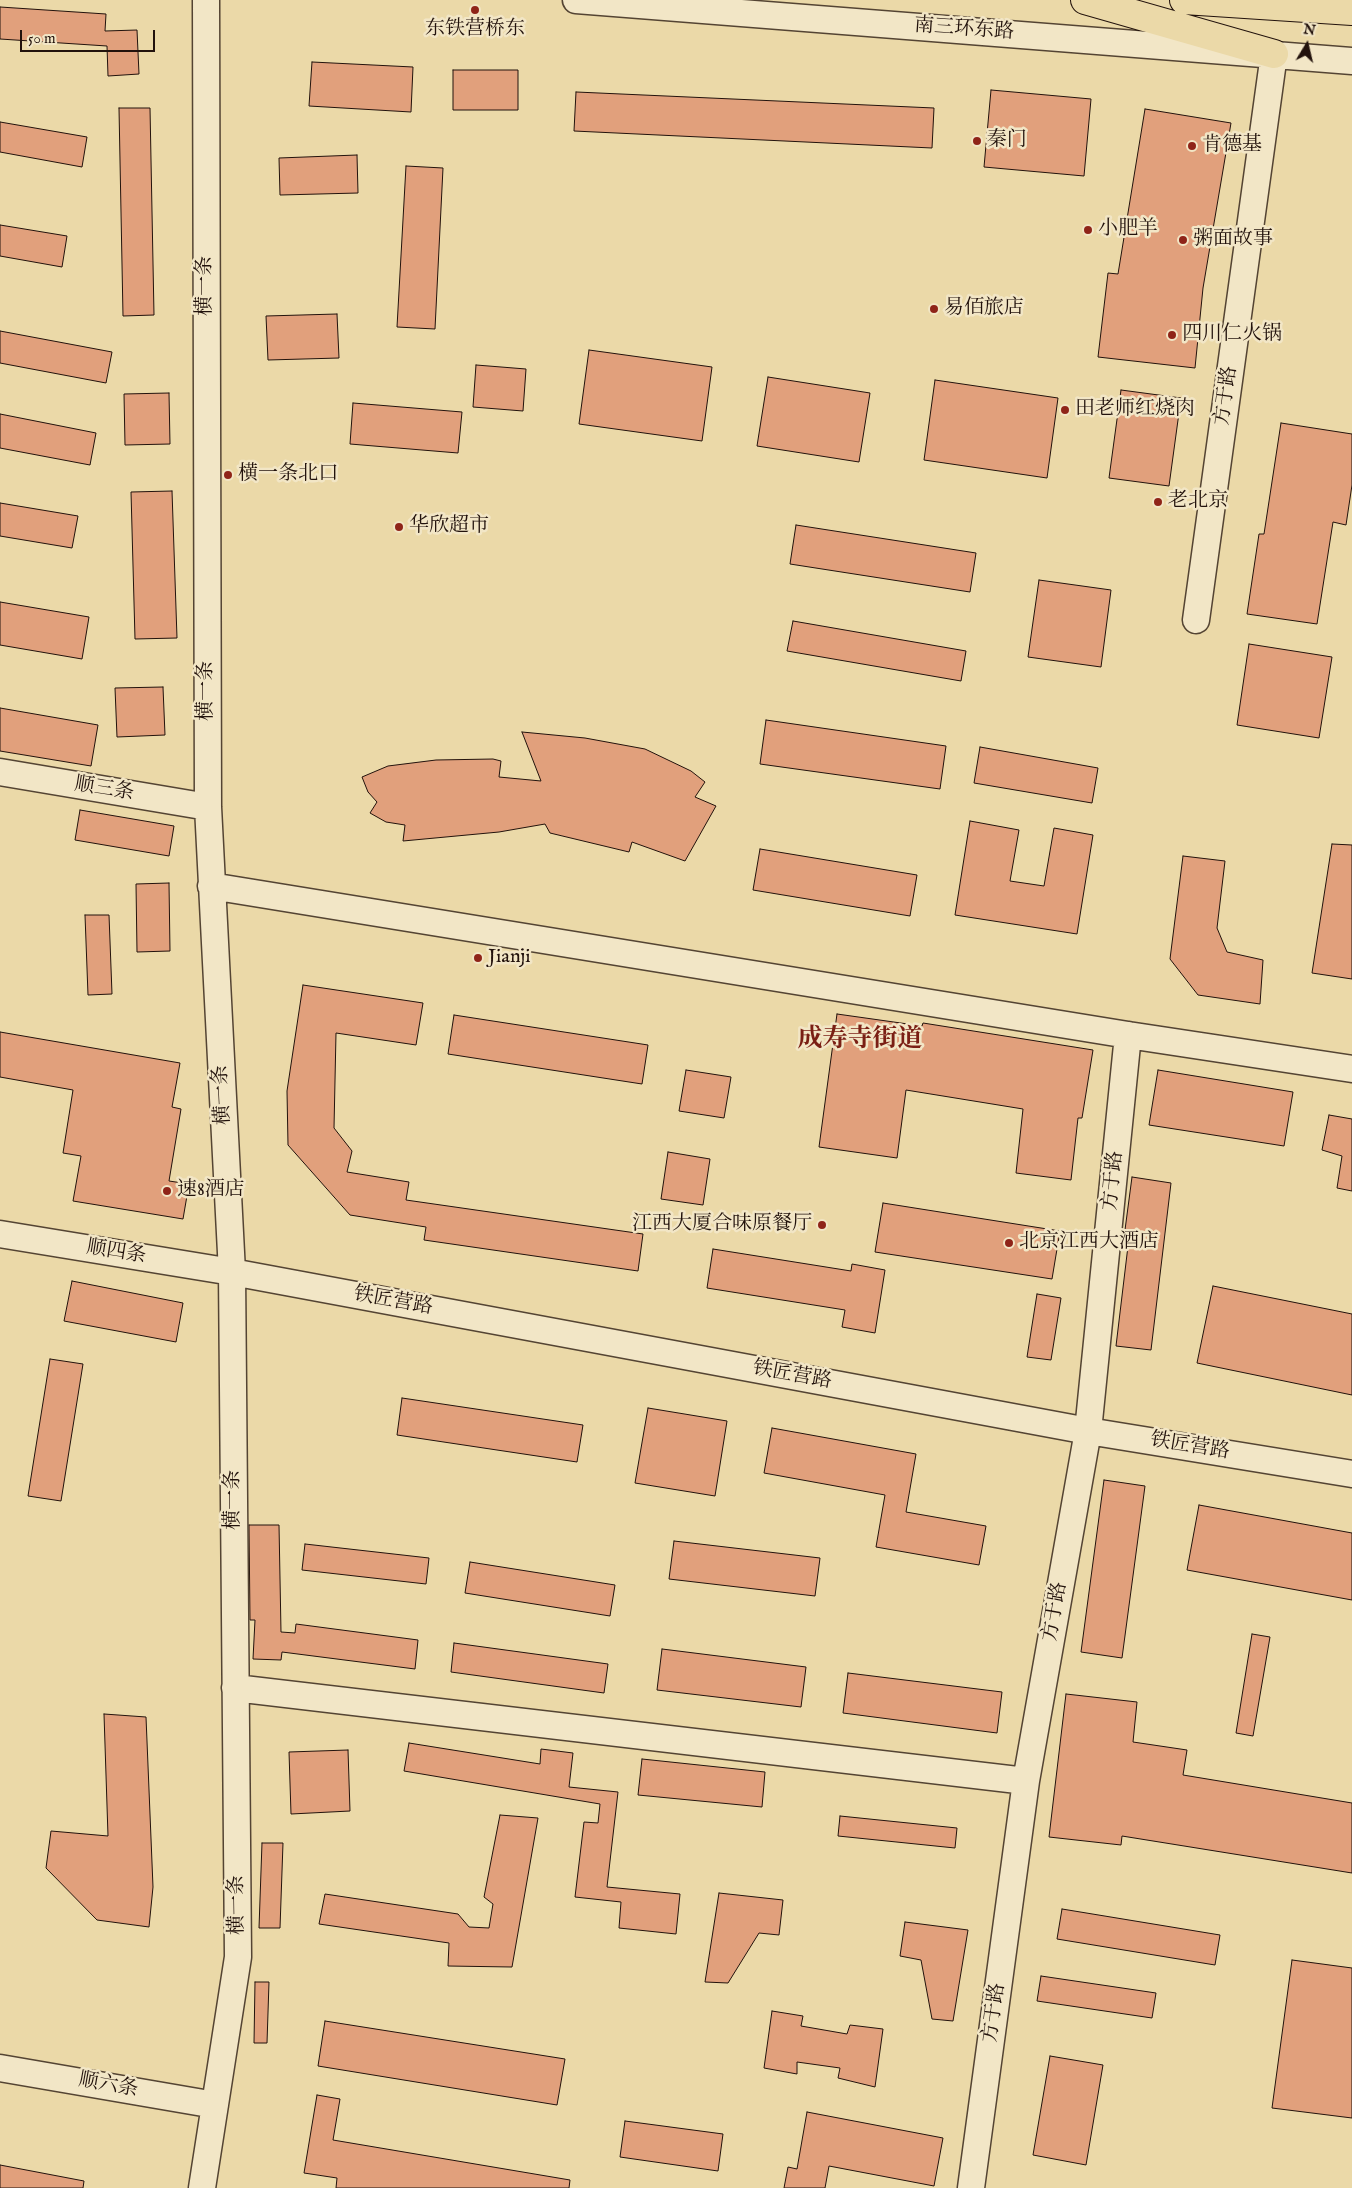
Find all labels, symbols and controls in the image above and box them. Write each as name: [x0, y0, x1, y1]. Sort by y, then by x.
marker: 东铁营桥东: [469, 4, 481, 16]
street label: 南三环东路: [913, 15, 1015, 45]
place label: 东铁营桥东: [425, 18, 525, 42]
scale bar: [22, 20, 158, 52]
north arrow: [1282, 20, 1332, 70]
text: N: [1302, 20, 1317, 40]
text: 50 m: [28, 29, 56, 48]
place label: 秦门: [987, 129, 1027, 153]
place label: 肯德基: [1202, 134, 1262, 158]
marker: 秦门: [971, 135, 983, 147]
marker: 肯德基: [1186, 140, 1198, 152]
place label: 小肥羊: [1098, 218, 1158, 242]
marker: 小肥羊: [1082, 224, 1094, 236]
place label: 粥面故事: [1193, 228, 1273, 252]
marker: 粥面故事: [1177, 234, 1189, 246]
street label: 横一条: [194, 256, 218, 316]
place label: 易佰旅店: [944, 297, 1024, 321]
marker: 易佰旅店: [928, 303, 940, 315]
place label: 四川仁火锅: [1182, 323, 1282, 347]
marker: 四川仁火锅: [1166, 329, 1178, 341]
street label: 方于路: [1211, 365, 1243, 427]
place label: 田老师红烧肉: [1075, 398, 1195, 422]
marker: 田老师红烧肉: [1059, 404, 1071, 416]
place label: 横一条北口: [238, 463, 338, 487]
marker: 横一条北口: [222, 469, 234, 481]
place label: 老北京: [1168, 490, 1228, 514]
marker: 老北京: [1152, 496, 1164, 508]
place label: 华欣超市: [409, 515, 489, 539]
marker: 华欣超市: [393, 521, 405, 533]
street label: 横一条: [195, 661, 219, 721]
street label: 顺三条: [72, 773, 136, 807]
place label: Jianji: [488, 946, 531, 970]
marker: Jianji: [472, 952, 484, 964]
district label: 成寿寺街道: [798, 1026, 922, 1056]
street label: 横一条: [209, 1064, 237, 1126]
street label: 方于路: [1099, 1150, 1129, 1212]
place label: 速8酒店: [177, 1179, 245, 1203]
marker: 速8酒店: [161, 1185, 173, 1197]
place label: 江西大厦合味原餐厅: [632, 1213, 812, 1237]
marker: 江西大厦合味原餐厅: [816, 1219, 828, 1231]
place label: 北京江西大酒店: [1019, 1231, 1159, 1255]
street label: 顺四条: [84, 1236, 148, 1270]
marker: 北京江西大酒店: [1003, 1237, 1015, 1249]
street label: 铁匠营路: [352, 1283, 434, 1321]
street label: 铁匠营路: [751, 1357, 833, 1395]
street label: 铁匠营路: [1149, 1429, 1231, 1465]
street label: 横一条: [222, 1470, 246, 1530]
street label: 方于路: [1039, 1580, 1073, 1644]
street label: 横一条: [225, 1875, 251, 1935]
street label: 方于路: [979, 1982, 1011, 2044]
street label: 顺六条: [76, 2069, 140, 2103]

